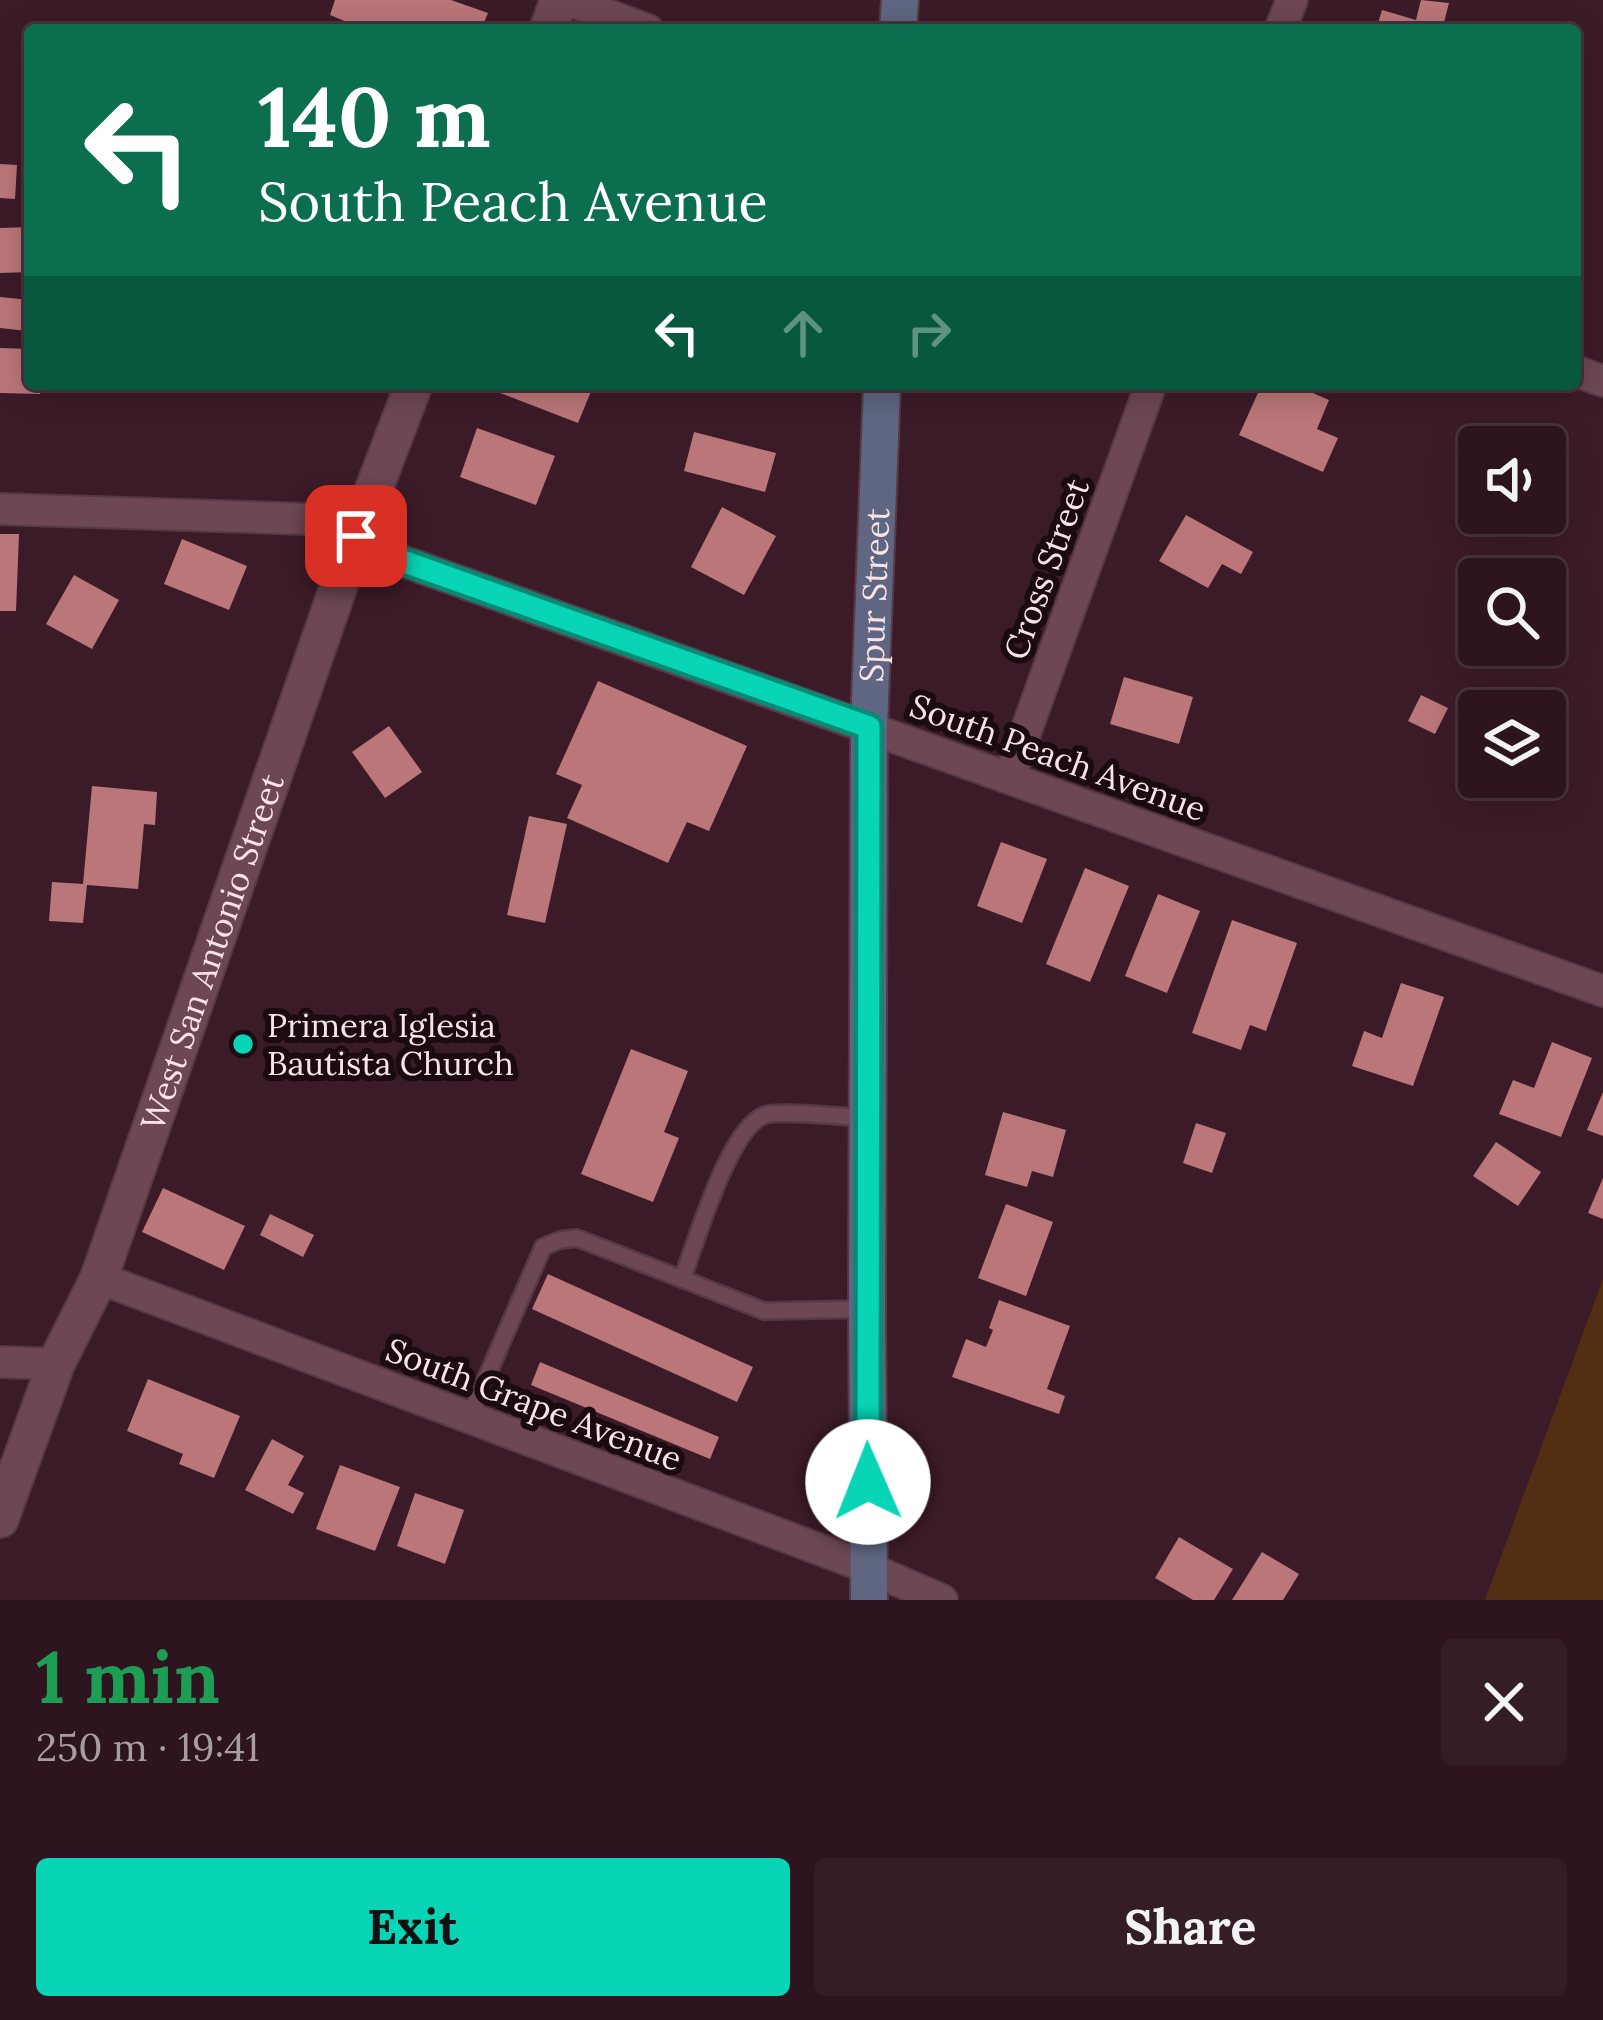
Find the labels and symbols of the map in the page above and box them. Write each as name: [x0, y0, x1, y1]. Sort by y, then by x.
street label: Cross Street: [994, 473, 1098, 665]
pin: [305, 485, 407, 587]
street label: Spur Street: [850, 507, 898, 683]
street label: South Peach Avenue: [904, 684, 1212, 830]
street label: West San Antonio Street: [131, 768, 293, 1136]
place label: Primera Iglesia Bautista Church: [267, 1004, 514, 1084]
marker: Primera Iglesia Bautista Church: [230, 1031, 256, 1057]
street label: South Grape Avenue: [380, 1328, 688, 1480]
position arrow: [805, 1419, 931, 1545]

